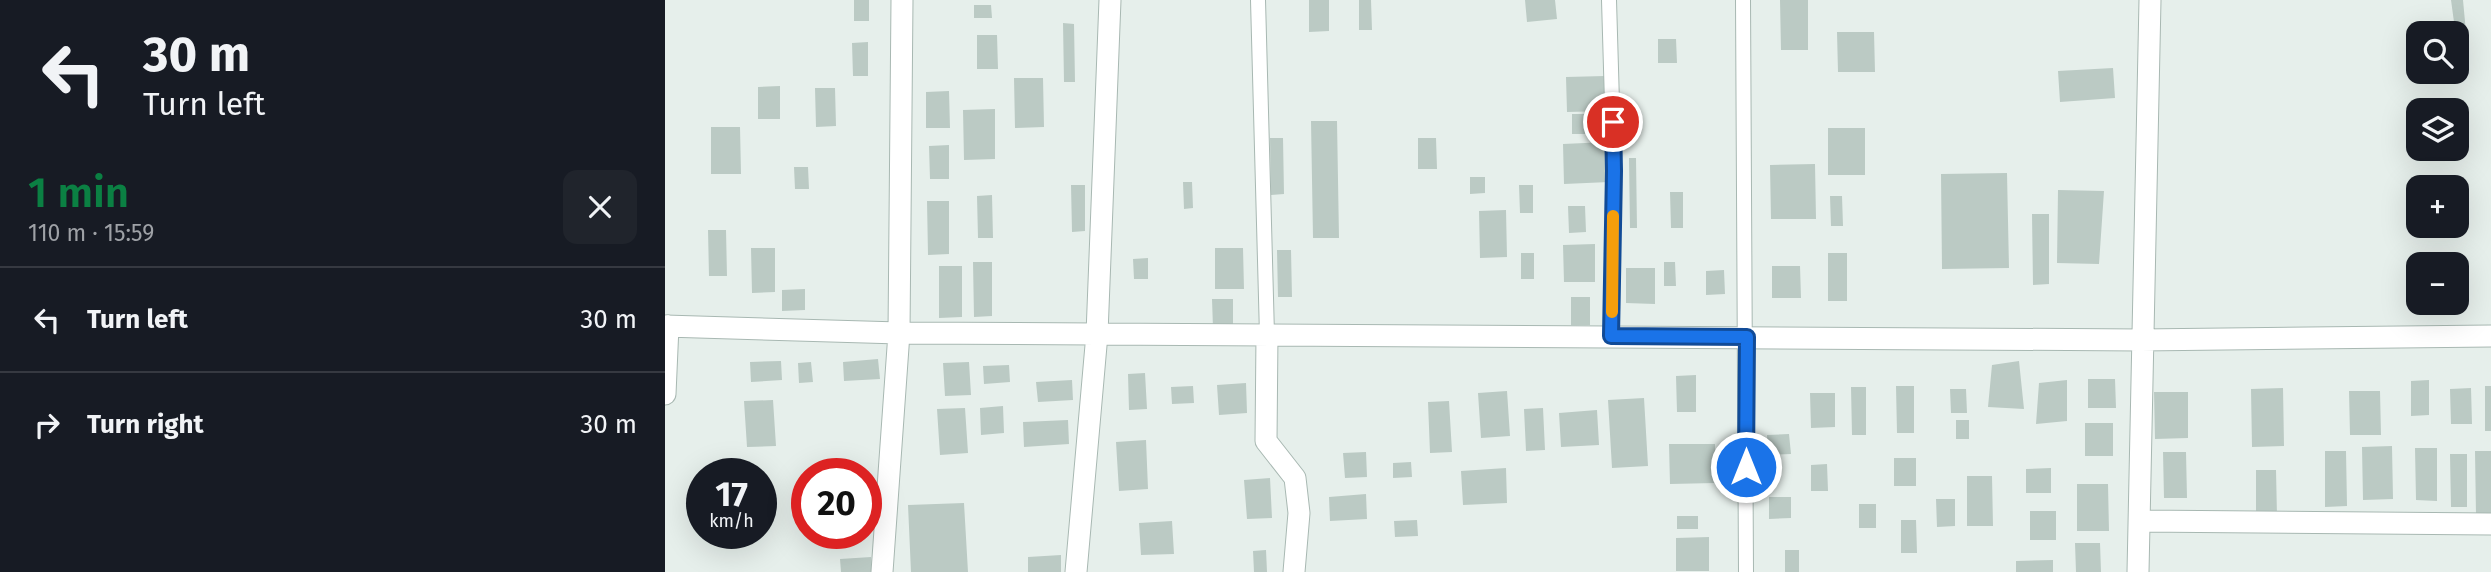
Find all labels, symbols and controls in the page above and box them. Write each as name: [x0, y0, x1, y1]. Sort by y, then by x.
map controls: [2406, 21, 2469, 315]
button: search: [2406, 21, 2469, 84]
text: 30 m: [143, 25, 250, 84]
icon: left: [28, 28, 119, 119]
text: Turn left: [143, 85, 265, 123]
pin: [1583, 92, 1643, 152]
button: layers: [2406, 98, 2469, 161]
icon: arrive: [1594, 103, 1632, 141]
text: 1 min: [28, 168, 129, 218]
button: close: [563, 170, 637, 244]
button: +: [2406, 175, 2469, 238]
text: 110 m · 15:59: [28, 219, 154, 247]
button: −: [2406, 252, 2469, 315]
icon: left: [28, 301, 66, 339]
text: Turn left: [87, 304, 188, 335]
text: 30 m: [580, 304, 637, 335]
icon: right: [28, 406, 66, 444]
text: Turn right: [87, 409, 204, 440]
text: 30 m: [580, 409, 637, 440]
position arrow: [1709, 430, 1783, 504]
speed limit sign: 20: [791, 458, 882, 549]
text: 17: [715, 473, 748, 515]
text: km/h: [709, 510, 754, 532]

